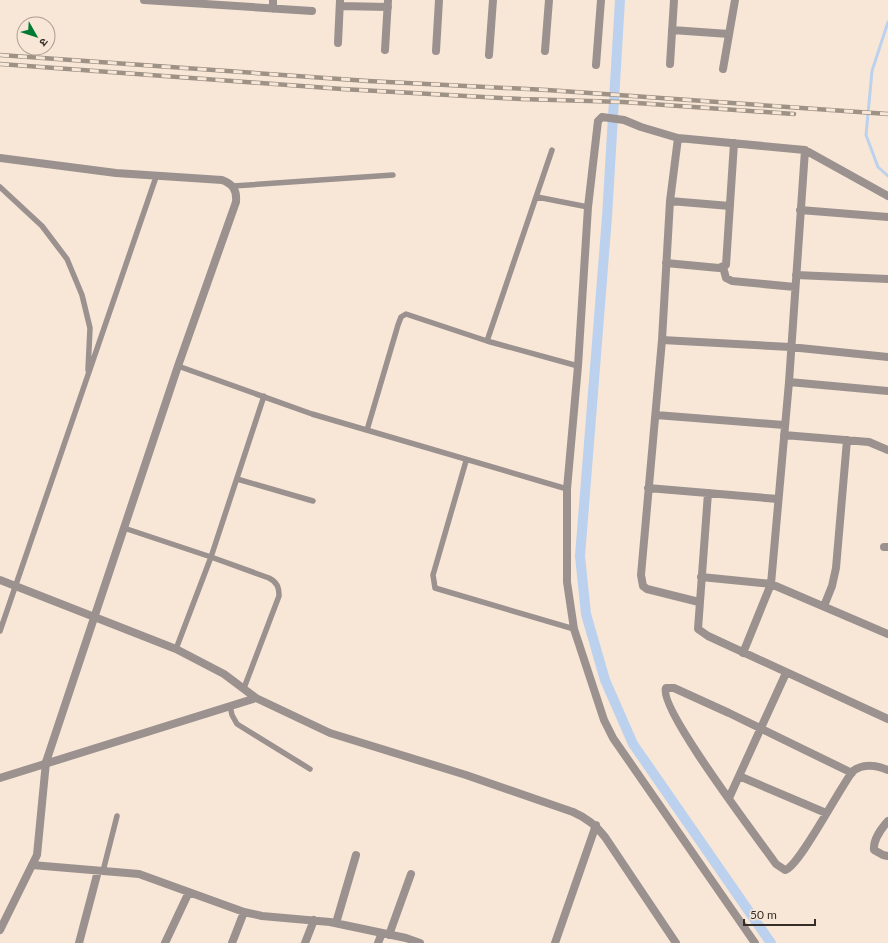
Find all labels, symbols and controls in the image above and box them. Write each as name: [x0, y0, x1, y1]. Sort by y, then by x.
north arrow: [16, 16, 56, 56]
text: उ: [37, 36, 51, 50]
scale bar: [744, 901, 815, 927]
text: 50 m: [750, 907, 777, 922]

